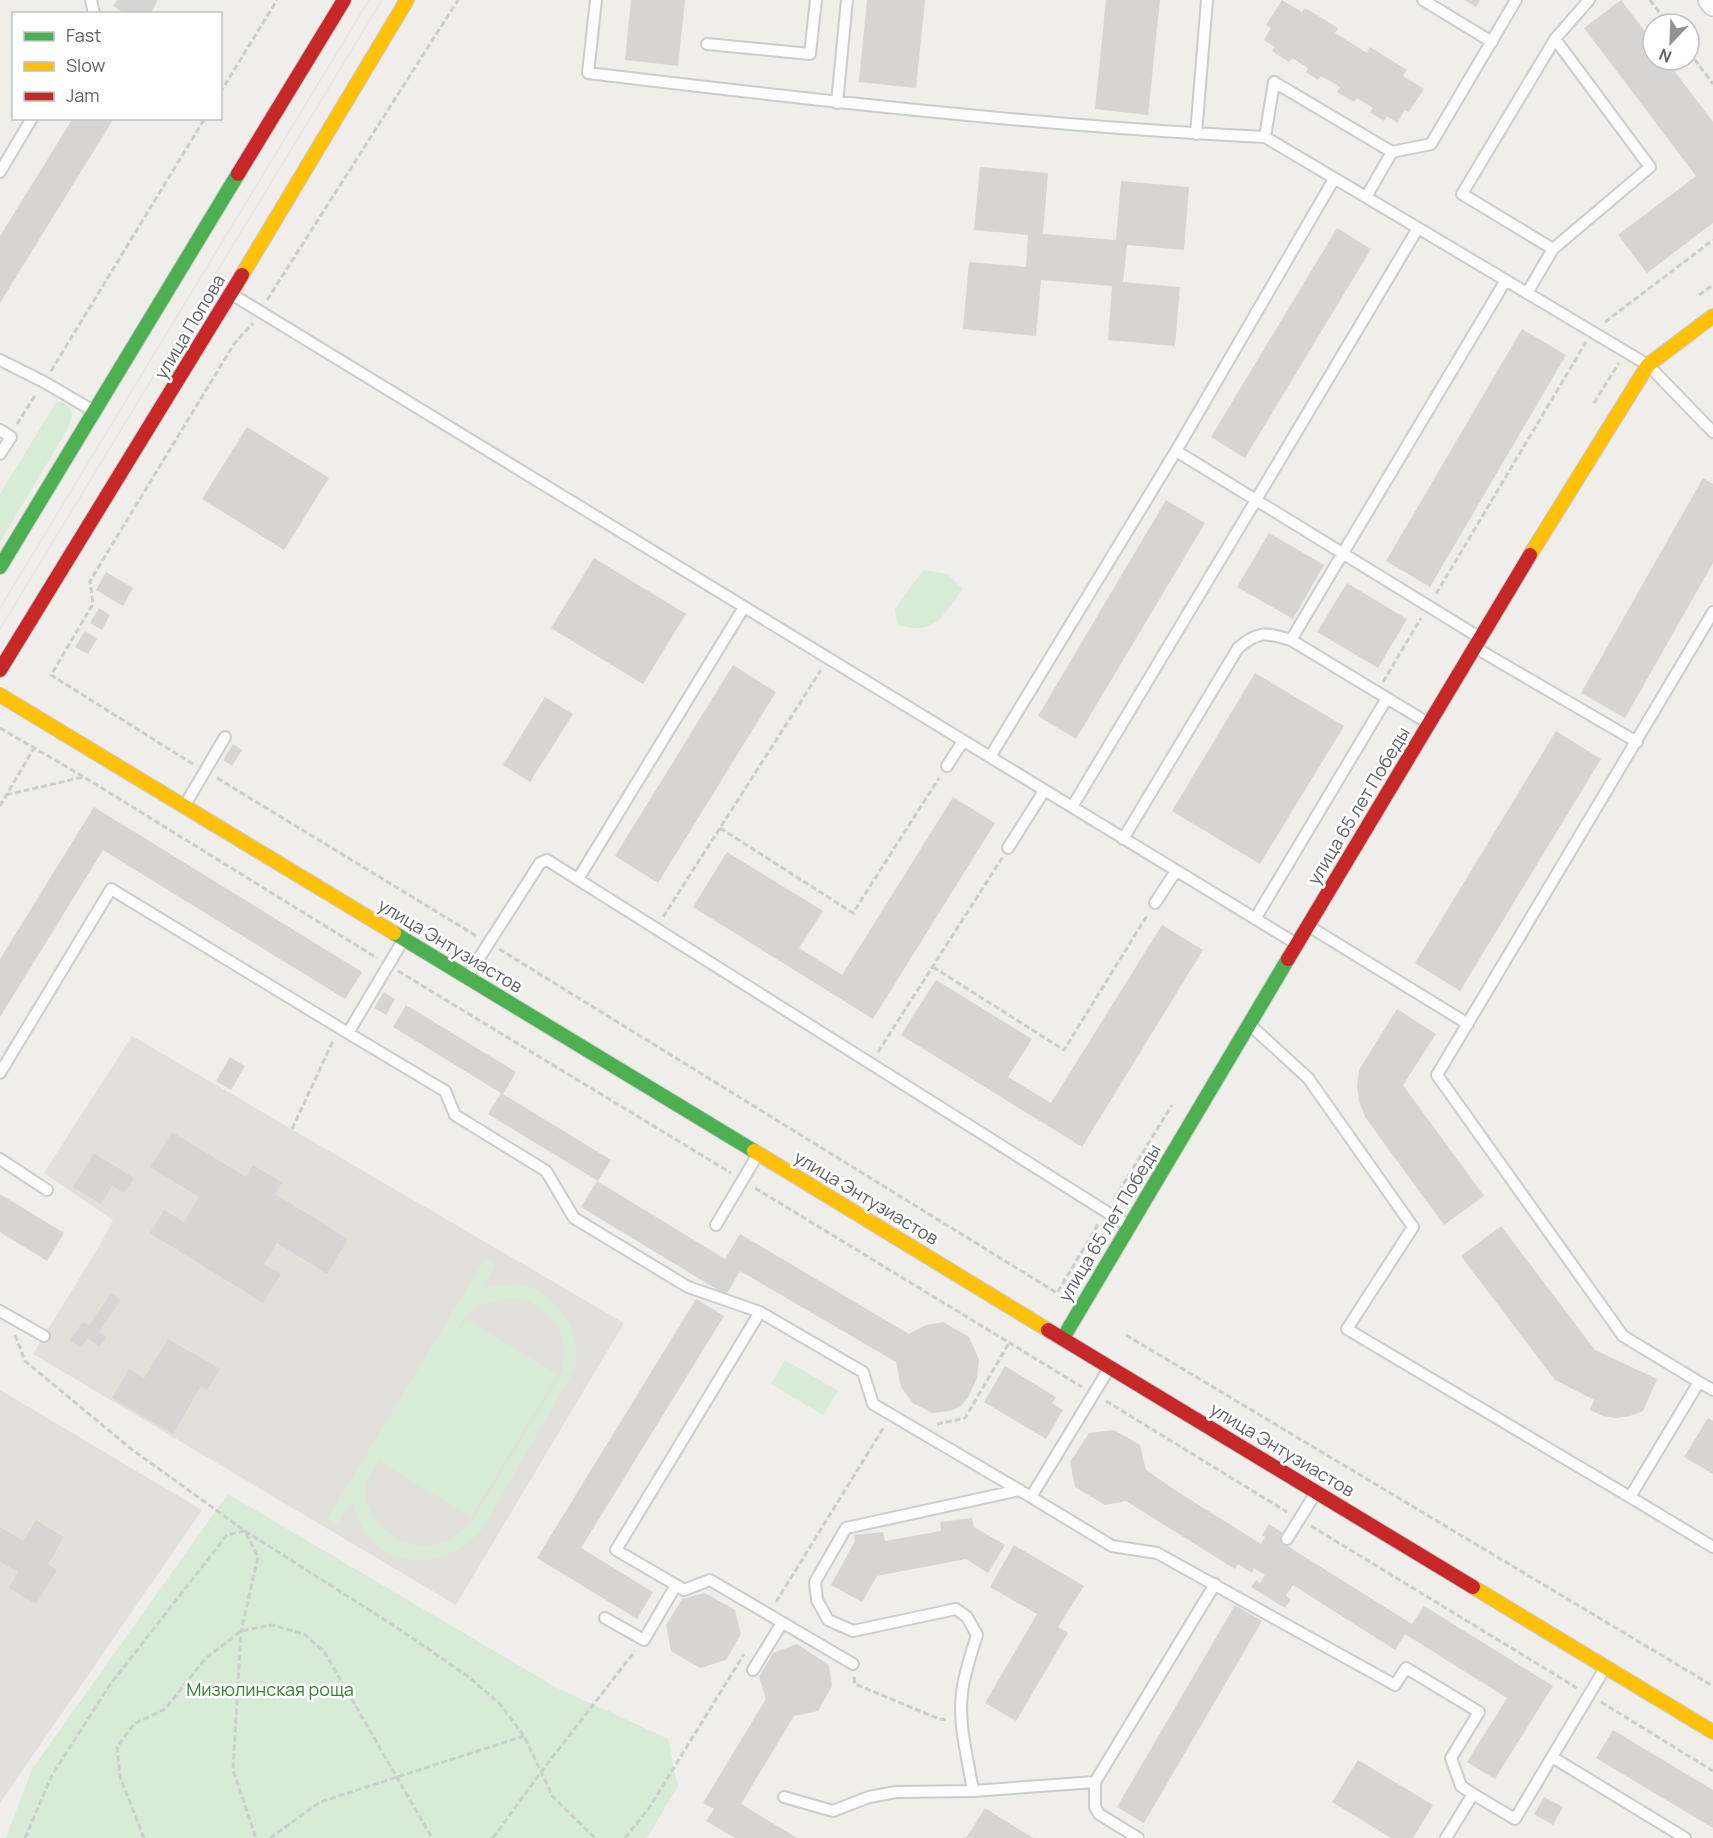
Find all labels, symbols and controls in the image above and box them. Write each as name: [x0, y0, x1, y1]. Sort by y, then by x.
legend: [12, 12, 222, 120]
north arrow: [1641, 12, 1701, 72]
text: Fast: [66, 23, 101, 47]
text: N: [1656, 43, 1675, 68]
text: Slow: [66, 53, 106, 77]
text: Jam: [66, 83, 100, 107]
street label: улица Попова: [148, 270, 230, 383]
street label: улица 65 лет Победы: [1301, 722, 1415, 889]
street label: улица Энтузиастов: [374, 892, 528, 998]
street label: улица 65 лет Победы: [1052, 1139, 1166, 1306]
street label: улица Энтузиастов: [790, 1144, 944, 1250]
street label: улица Энтузиастов: [1206, 1396, 1360, 1502]
park label: Мизюлинская роща: [186, 1677, 354, 1701]

